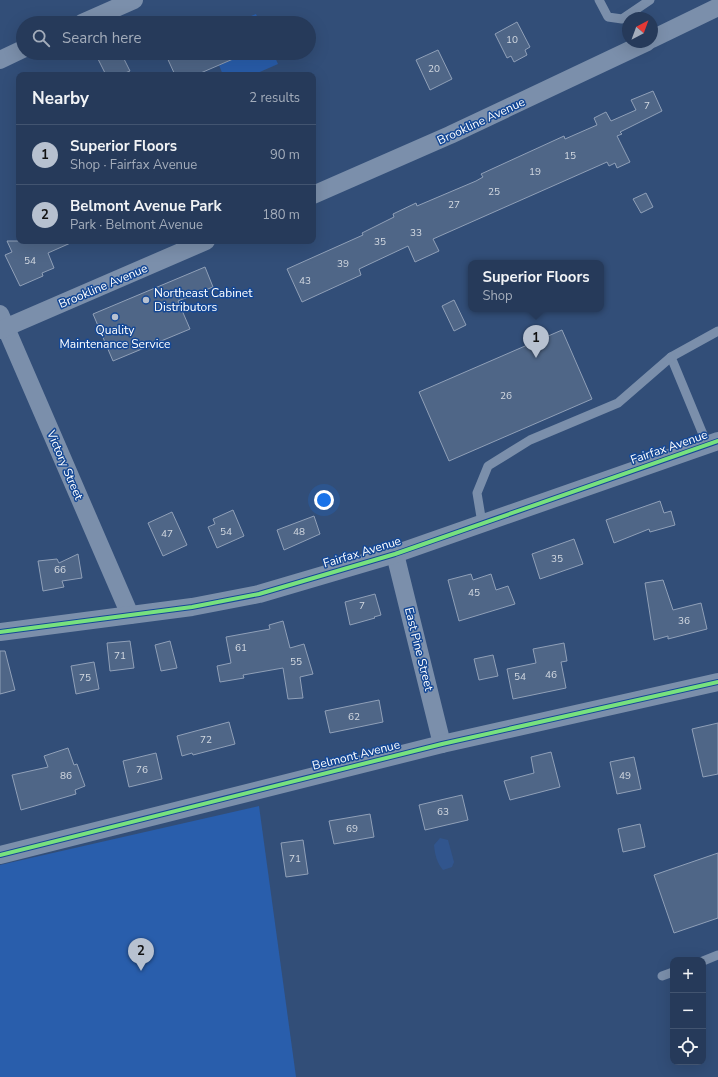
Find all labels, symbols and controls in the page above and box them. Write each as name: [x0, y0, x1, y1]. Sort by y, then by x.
north arrow: [622, 12, 658, 48]
search box: [16, 16, 316, 60]
icon: search: [30, 27, 52, 49]
text: Search here: [62, 28, 142, 48]
house number: 10: [506, 33, 518, 47]
house number: 20: [428, 62, 440, 76]
text: Nearby: [32, 87, 89, 110]
text: 2 results: [249, 89, 300, 107]
street label: Brookline Avenue: [435, 94, 527, 148]
house number: 7: [644, 99, 650, 113]
text: Superior Floors: [70, 136, 177, 156]
text: 1: [41, 146, 49, 164]
text: 90 m: [270, 146, 300, 164]
house number: 15: [564, 149, 576, 163]
text: Shop · Fairfax Avenue: [70, 156, 197, 174]
house number: 19: [529, 165, 541, 179]
house number: 25: [488, 185, 500, 199]
text: Belmont Avenue Park: [70, 196, 221, 216]
house number: 27: [448, 198, 460, 212]
text: 2: [41, 206, 49, 224]
text: 180 m: [262, 206, 300, 224]
text: Park · Belmont Avenue: [70, 216, 203, 234]
house number: 33: [410, 226, 422, 240]
house number: 35: [374, 235, 386, 249]
house number: 54: [24, 254, 36, 268]
house number: 39: [337, 257, 349, 271]
street label: Brookline Avenue: [56, 260, 150, 312]
popup: [468, 260, 604, 312]
text: Superior Floors: [482, 267, 590, 287]
house number: 43: [299, 274, 311, 288]
place label: Northeast Cabinet Distributors: [154, 285, 253, 315]
text: Shop: [482, 287, 513, 305]
marker: Northeast Cabinet Distributors: [141, 295, 151, 305]
marker: Quality Maintenance Service: [110, 312, 120, 322]
place label: Quality Maintenance Service: [60, 322, 170, 352]
pin: 1: [523, 325, 549, 358]
house number: 26: [500, 389, 512, 403]
street label: Fairfax Avenue: [628, 426, 710, 468]
street label: Victory Street: [43, 427, 87, 503]
your location: [314, 490, 334, 510]
house number: 54: [220, 525, 232, 539]
house number: 48: [293, 525, 305, 539]
house number: 47: [161, 527, 173, 541]
street label: Fairfax Avenue: [321, 533, 403, 571]
house number: 35: [551, 552, 563, 566]
house number: 66: [54, 563, 66, 577]
house number: 45: [468, 586, 480, 600]
house number: 7: [359, 599, 365, 613]
street label: East Pine Street: [401, 606, 437, 693]
house number: 36: [678, 614, 690, 628]
house number: 61: [235, 641, 247, 655]
house number: 71: [114, 649, 126, 663]
house number: 55: [290, 655, 302, 669]
house number: 46: [545, 668, 557, 682]
house number: 54: [514, 670, 526, 684]
house number: 75: [79, 671, 91, 685]
house number: 62: [348, 710, 360, 724]
house number: 72: [200, 733, 212, 747]
street label: Belmont Avenue: [310, 736, 402, 774]
house number: 76: [136, 763, 148, 777]
house number: 86: [60, 769, 72, 783]
house number: 49: [619, 769, 631, 783]
house number: 63: [437, 805, 449, 819]
house number: 69: [346, 822, 358, 836]
house number: 71: [289, 852, 301, 866]
pin: 2: [128, 938, 154, 971]
map controls: [670, 957, 706, 1065]
button: +: [670, 957, 706, 993]
button: −: [670, 993, 706, 1029]
button: locate: [670, 1029, 706, 1065]

